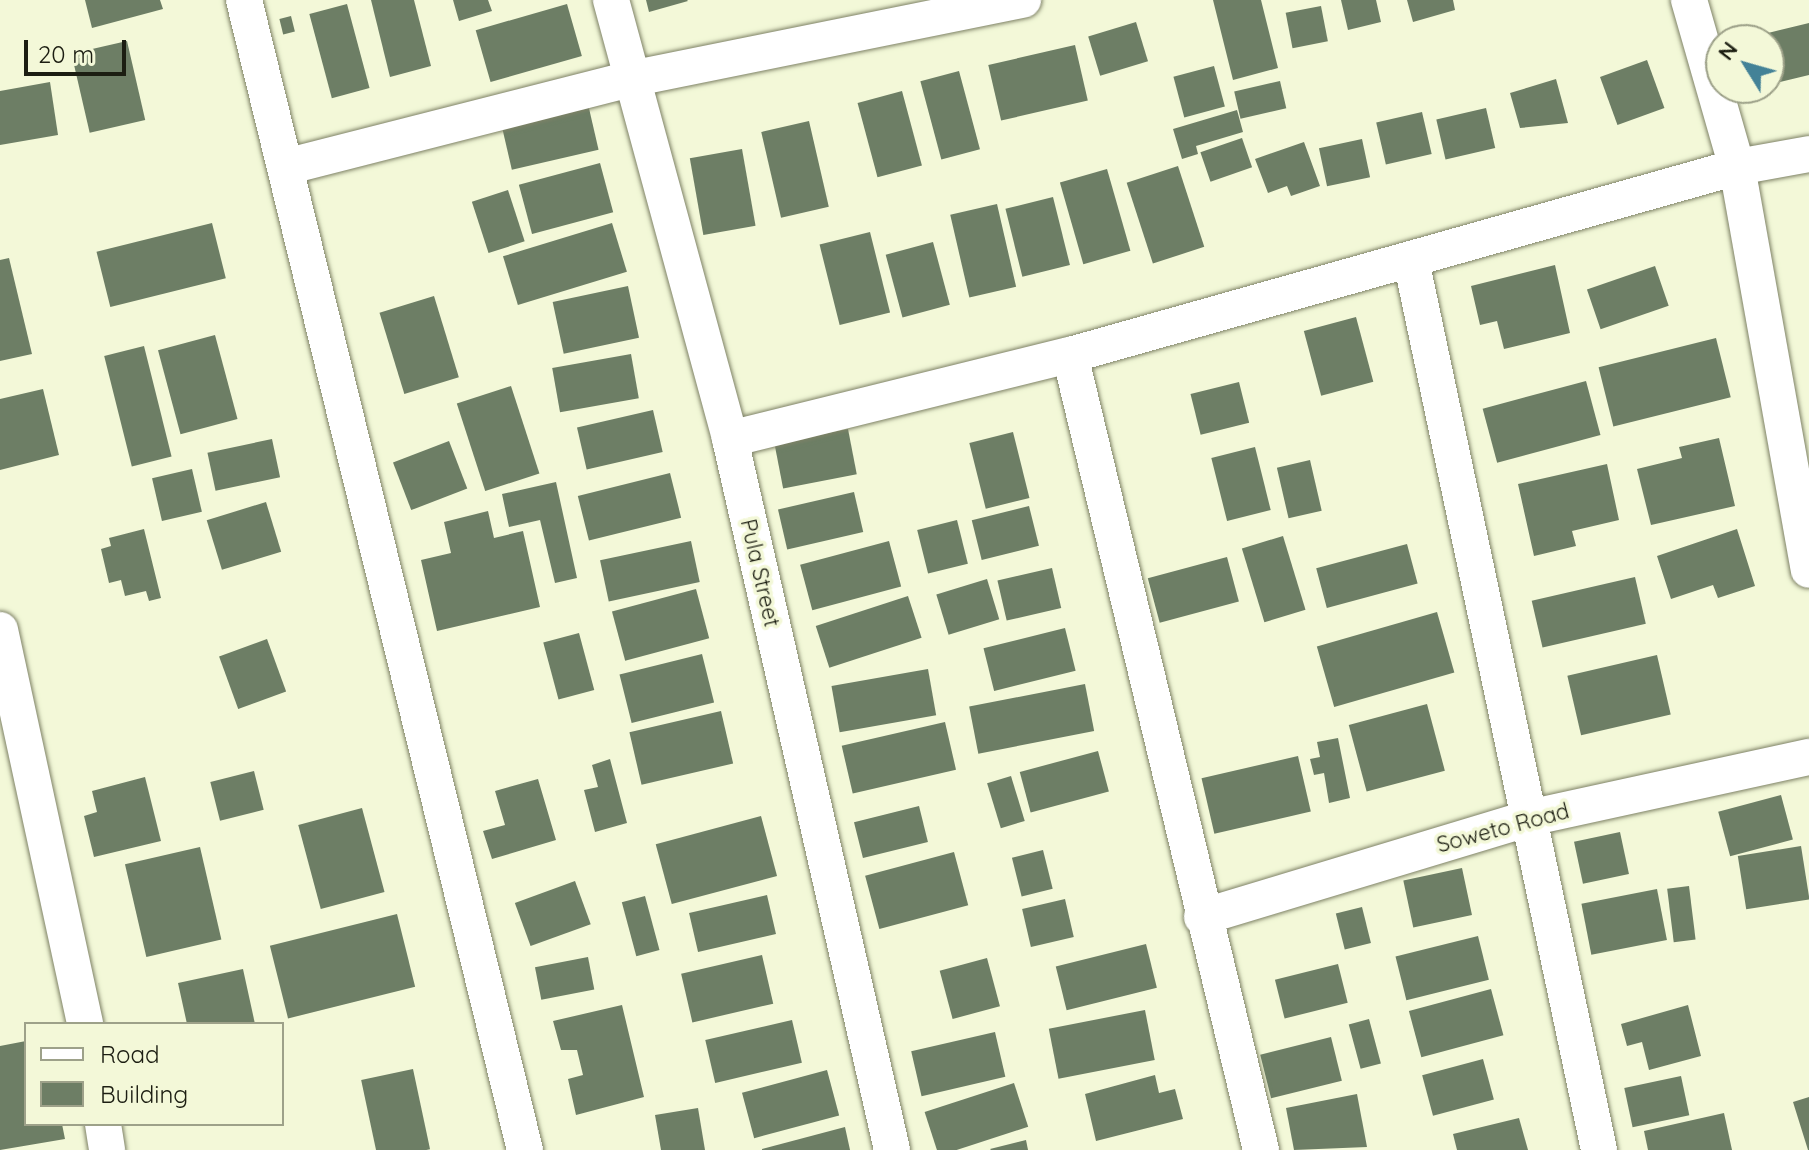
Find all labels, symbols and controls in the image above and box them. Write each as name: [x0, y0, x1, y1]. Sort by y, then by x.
scale bar: [28, 24, 130, 74]
north arrow: [1705, 24, 1785, 104]
text: N: [1711, 36, 1743, 66]
text: 20 m: [38, 39, 94, 69]
street label: Pula Street: [735, 516, 785, 630]
street label: Soweto Road: [1434, 798, 1572, 858]
legend: [24, 1022, 284, 1126]
text: Road: [100, 1039, 160, 1069]
text: Building: [100, 1079, 188, 1109]

